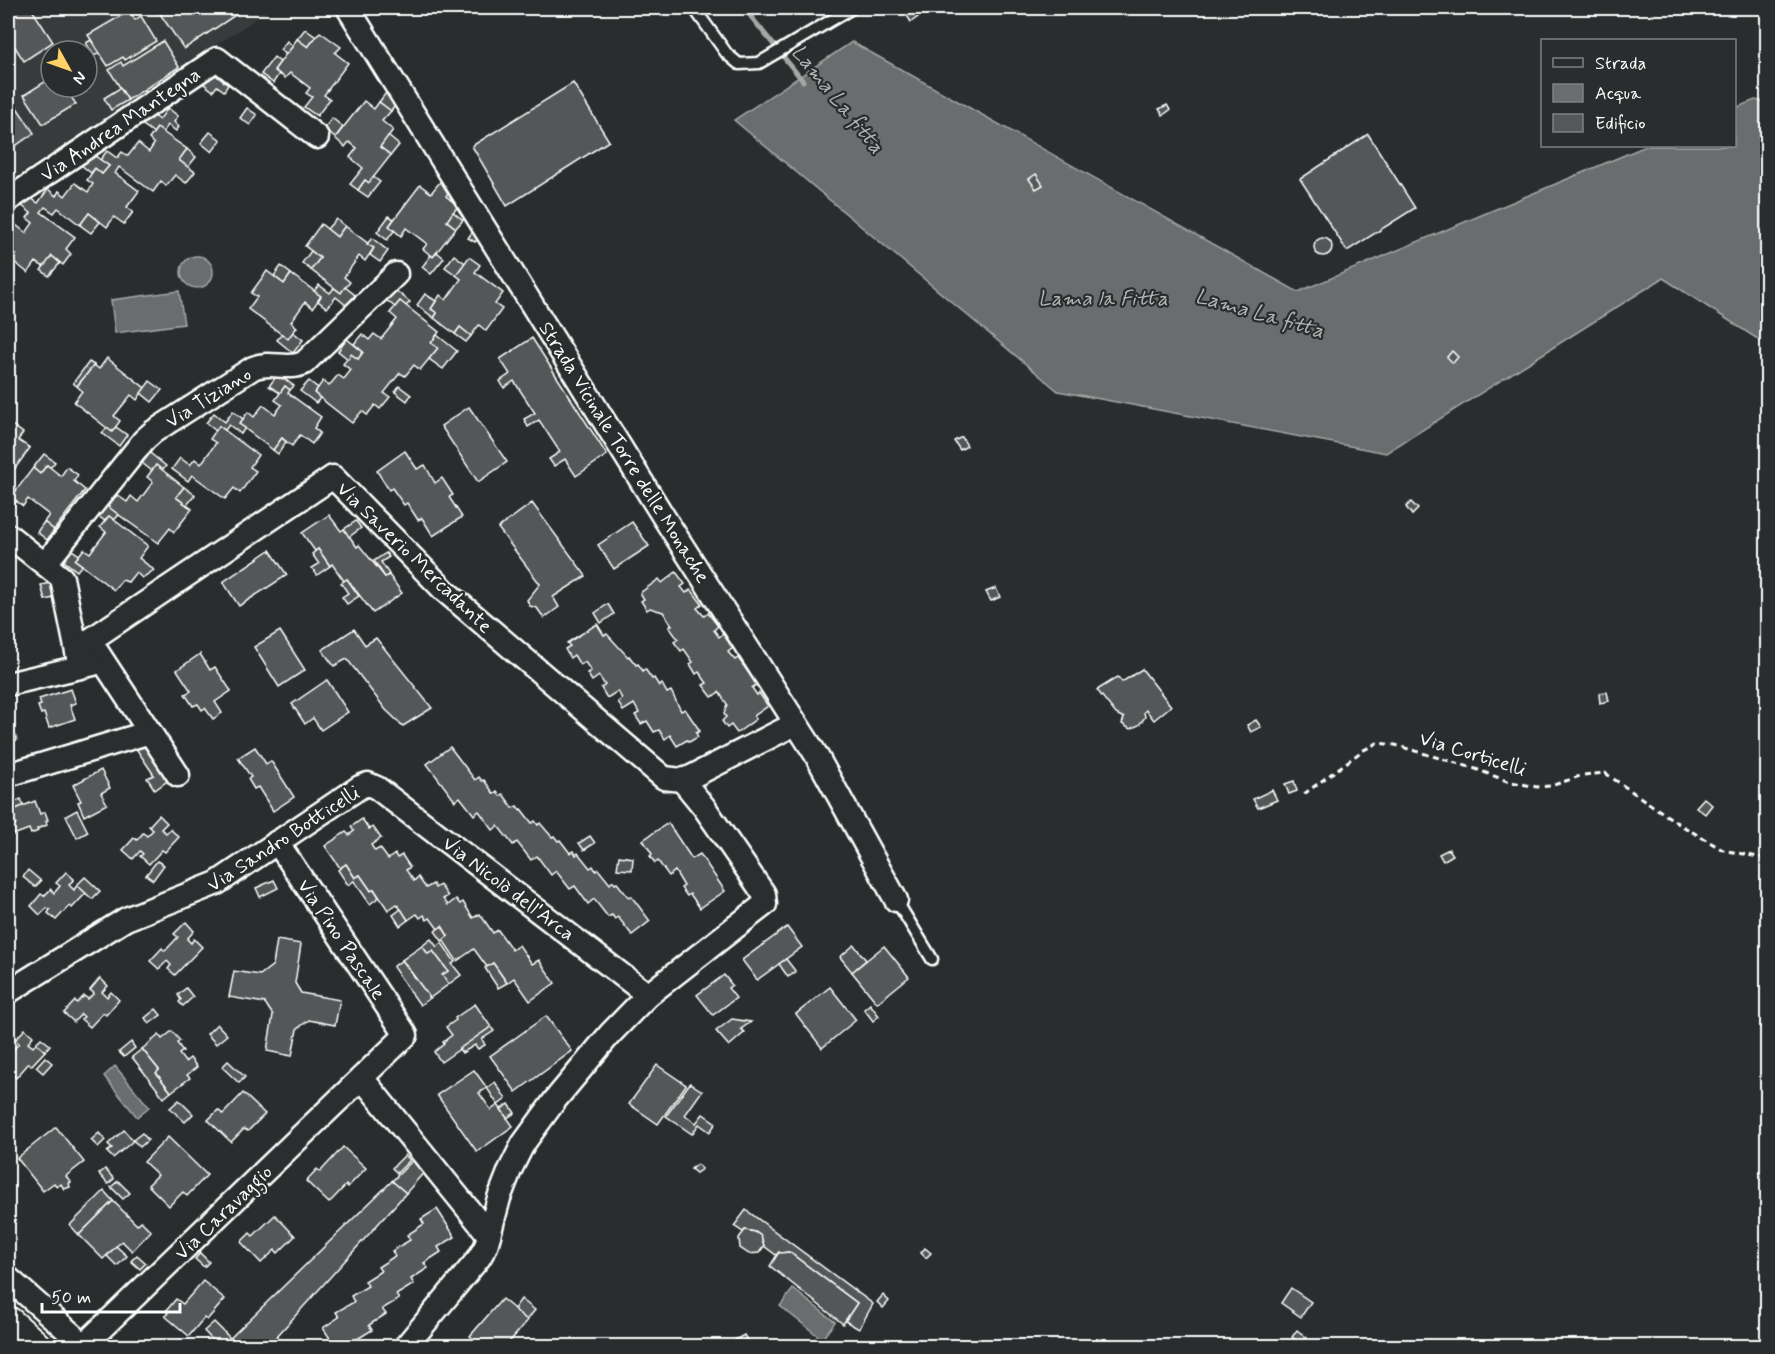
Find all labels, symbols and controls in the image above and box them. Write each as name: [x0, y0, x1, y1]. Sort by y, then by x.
north arrow: [39, 39, 99, 99]
water label: Lama La fitta: [785, 39, 890, 160]
legend: [1541, 39, 1736, 147]
text: Strada: [1595, 52, 1646, 76]
street label: Via Andrea Mantegna: [35, 62, 206, 189]
text: N: [68, 67, 91, 89]
text: Acqua: [1595, 82, 1641, 106]
text: Edificio: [1595, 112, 1646, 136]
water label: Lama La fitta: [1192, 282, 1328, 346]
water label: Lama la Fitta: [1038, 285, 1168, 313]
street label: Strada Vicinale Torre delle Monache: [532, 317, 716, 589]
street label: Via Tiziano: [161, 361, 257, 435]
street label: Via Saverio Mercadante: [330, 476, 498, 640]
street label: Via Corticelli: [1416, 725, 1529, 783]
street label: Via Sandro Botticelli: [202, 780, 365, 899]
street label: Via Nicolò dell'Arca: [436, 831, 580, 948]
street label: Via Pino Pascale: [290, 874, 391, 1006]
street label: Via Caravaggio: [169, 1159, 280, 1268]
scale bar: [42, 1276, 180, 1314]
text: 50 m: [51, 1286, 91, 1310]

